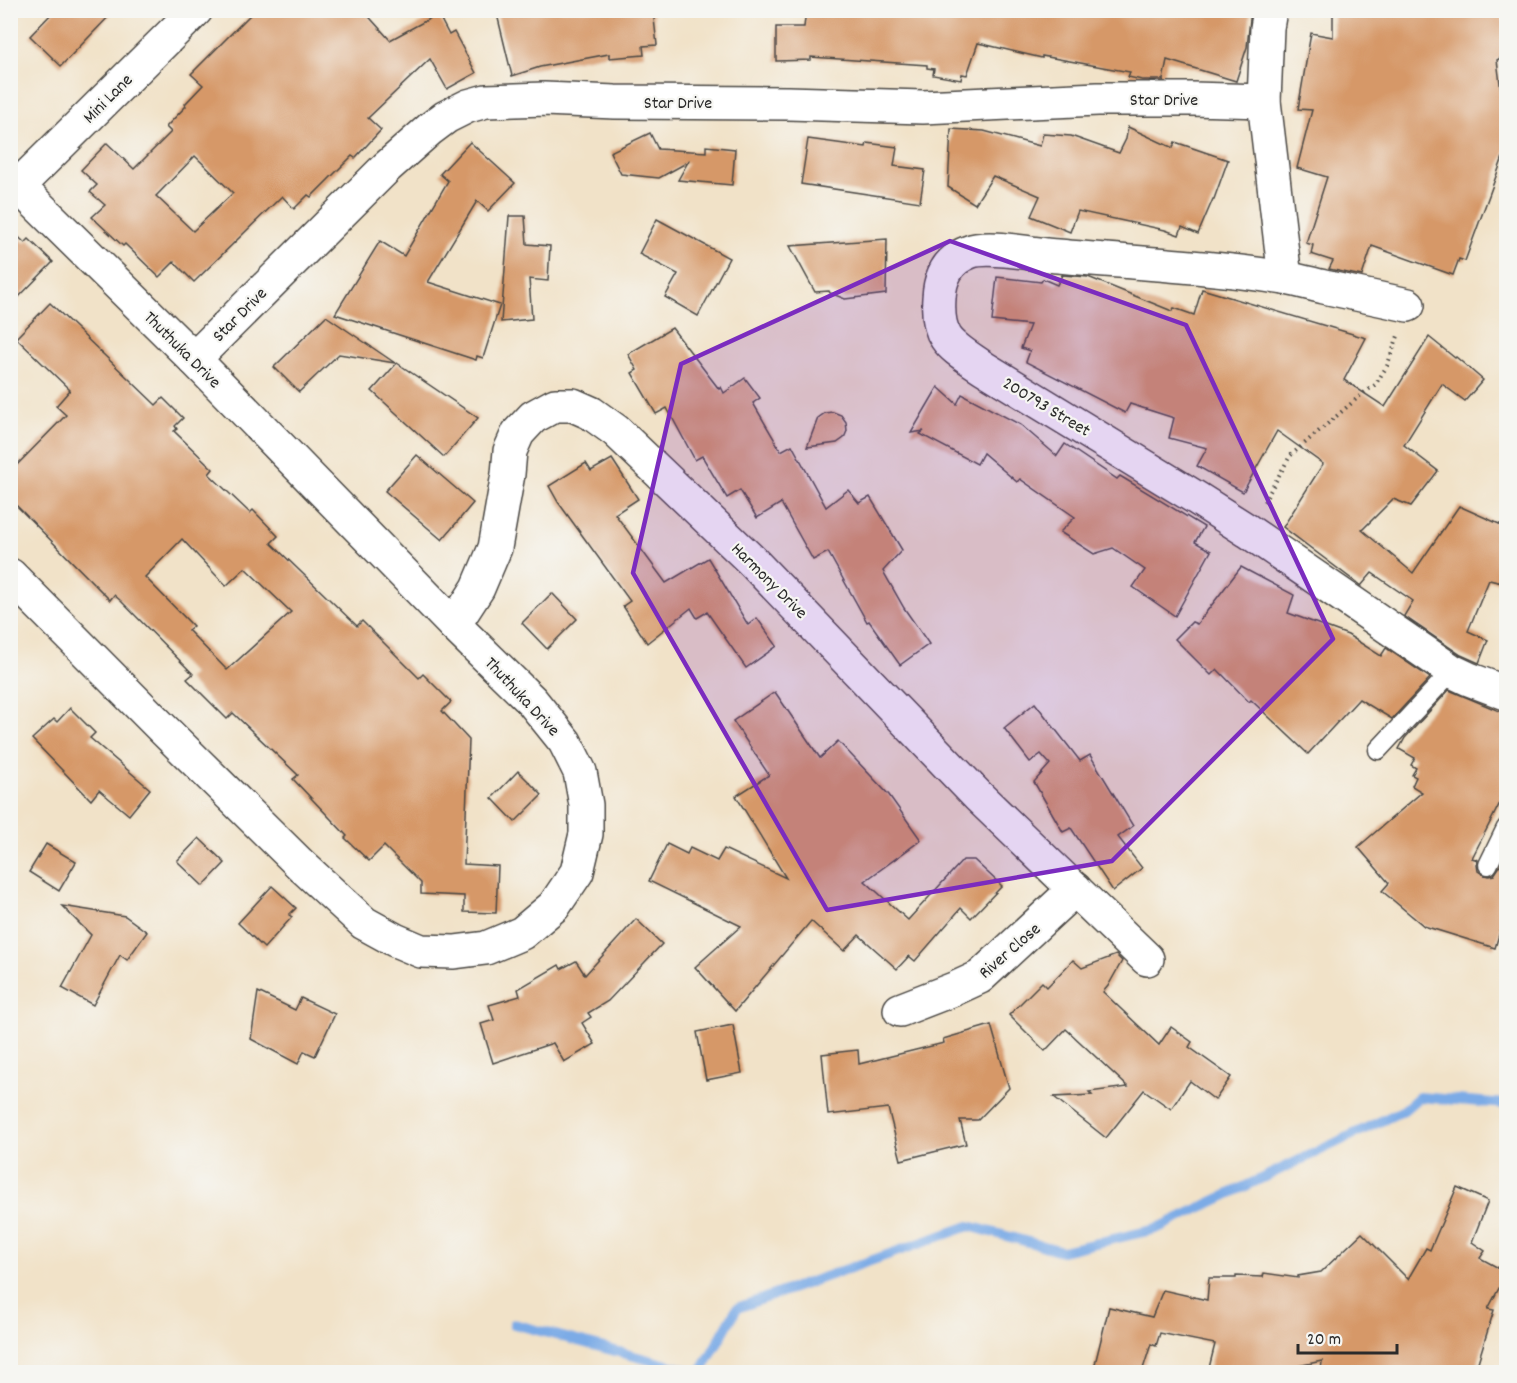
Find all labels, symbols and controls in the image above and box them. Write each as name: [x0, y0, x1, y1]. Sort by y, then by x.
street label: Mini Lane: [78, 69, 139, 130]
street label: Star Drive: [1130, 89, 1198, 114]
street label: Star Drive: [644, 92, 712, 117]
street label: Star Drive: [208, 283, 274, 349]
street label: Thuthuka Drive: [137, 306, 226, 395]
street label: 200793 Street: [997, 372, 1095, 444]
street label: Harmony Drive: [724, 538, 812, 626]
street label: Thuthuka Drive: [478, 652, 565, 743]
street label: River Close: [974, 918, 1047, 986]
scale bar: [1298, 1317, 1397, 1355]
text: 20 m: [1307, 1328, 1341, 1353]

